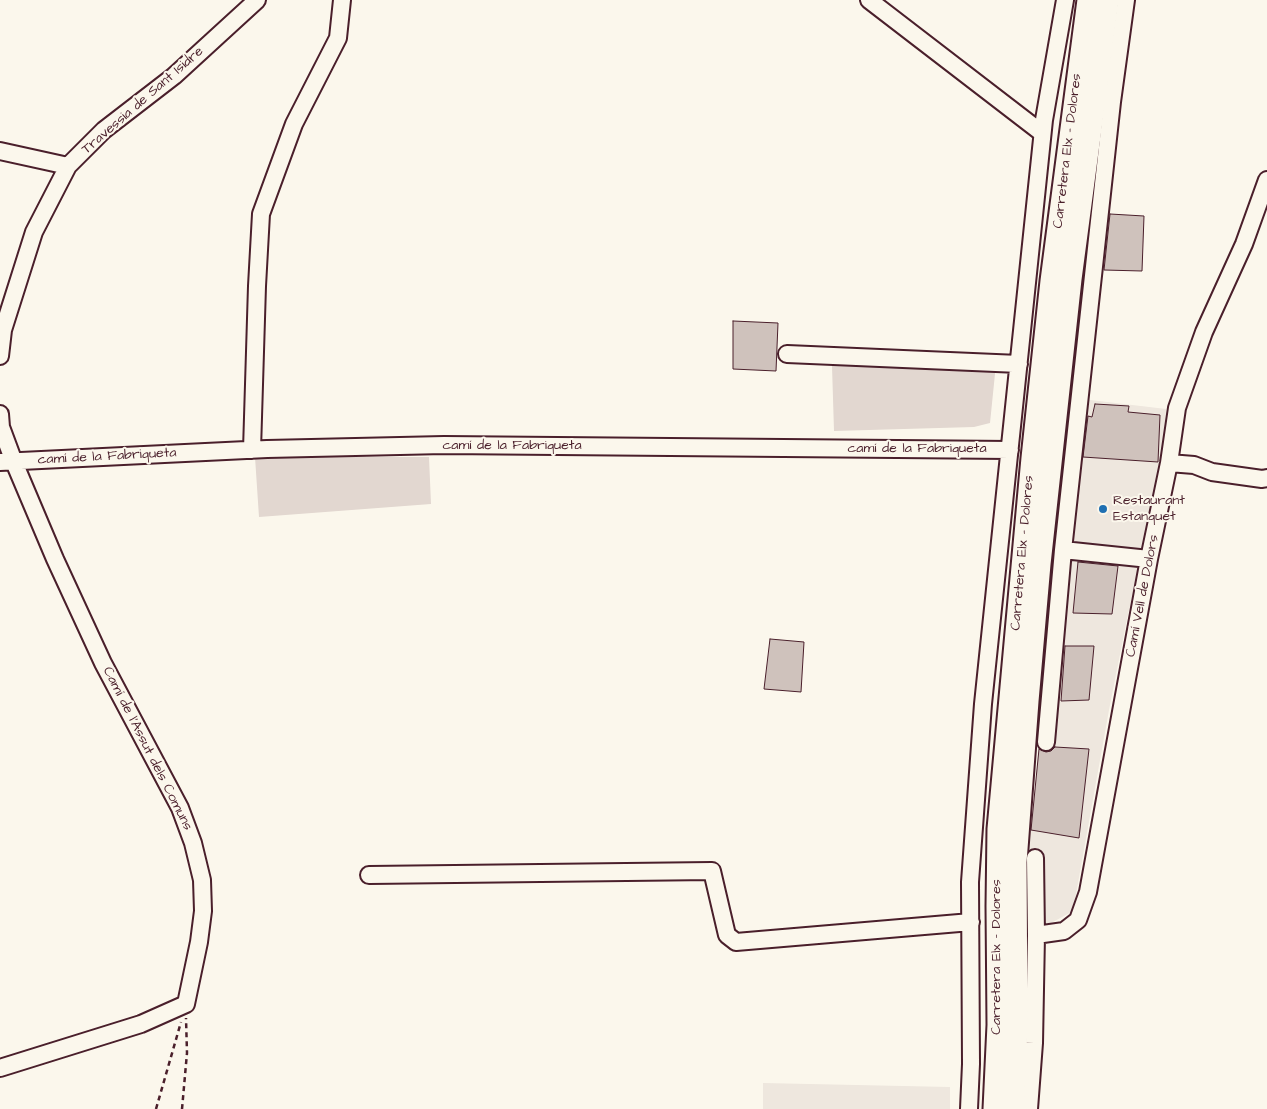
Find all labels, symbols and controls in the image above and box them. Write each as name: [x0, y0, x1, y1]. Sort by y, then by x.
street label: Travessia de Sant Isidre: [79, 44, 207, 158]
street label: Carretera Elx - Dolores: [1050, 73, 1086, 229]
street label: camí de la Fabriqueta: [442, 438, 582, 454]
street label: camí de la Fabriqueta: [847, 441, 987, 457]
street label: camí de la Fabriqueta: [37, 445, 177, 469]
street label: Carretera Elx - Dolores: [1008, 475, 1038, 631]
place label: Restaurant Estanquet: [1113, 493, 1185, 526]
marker: Restaurant Estanquet: [1097, 503, 1109, 515]
street label: Camí Vell de Dolors: [1123, 533, 1163, 659]
street label: Camí de l'Assut dels Comuns: [98, 664, 196, 834]
street label: Carretera Elx - Dolores: [989, 879, 1005, 1035]

